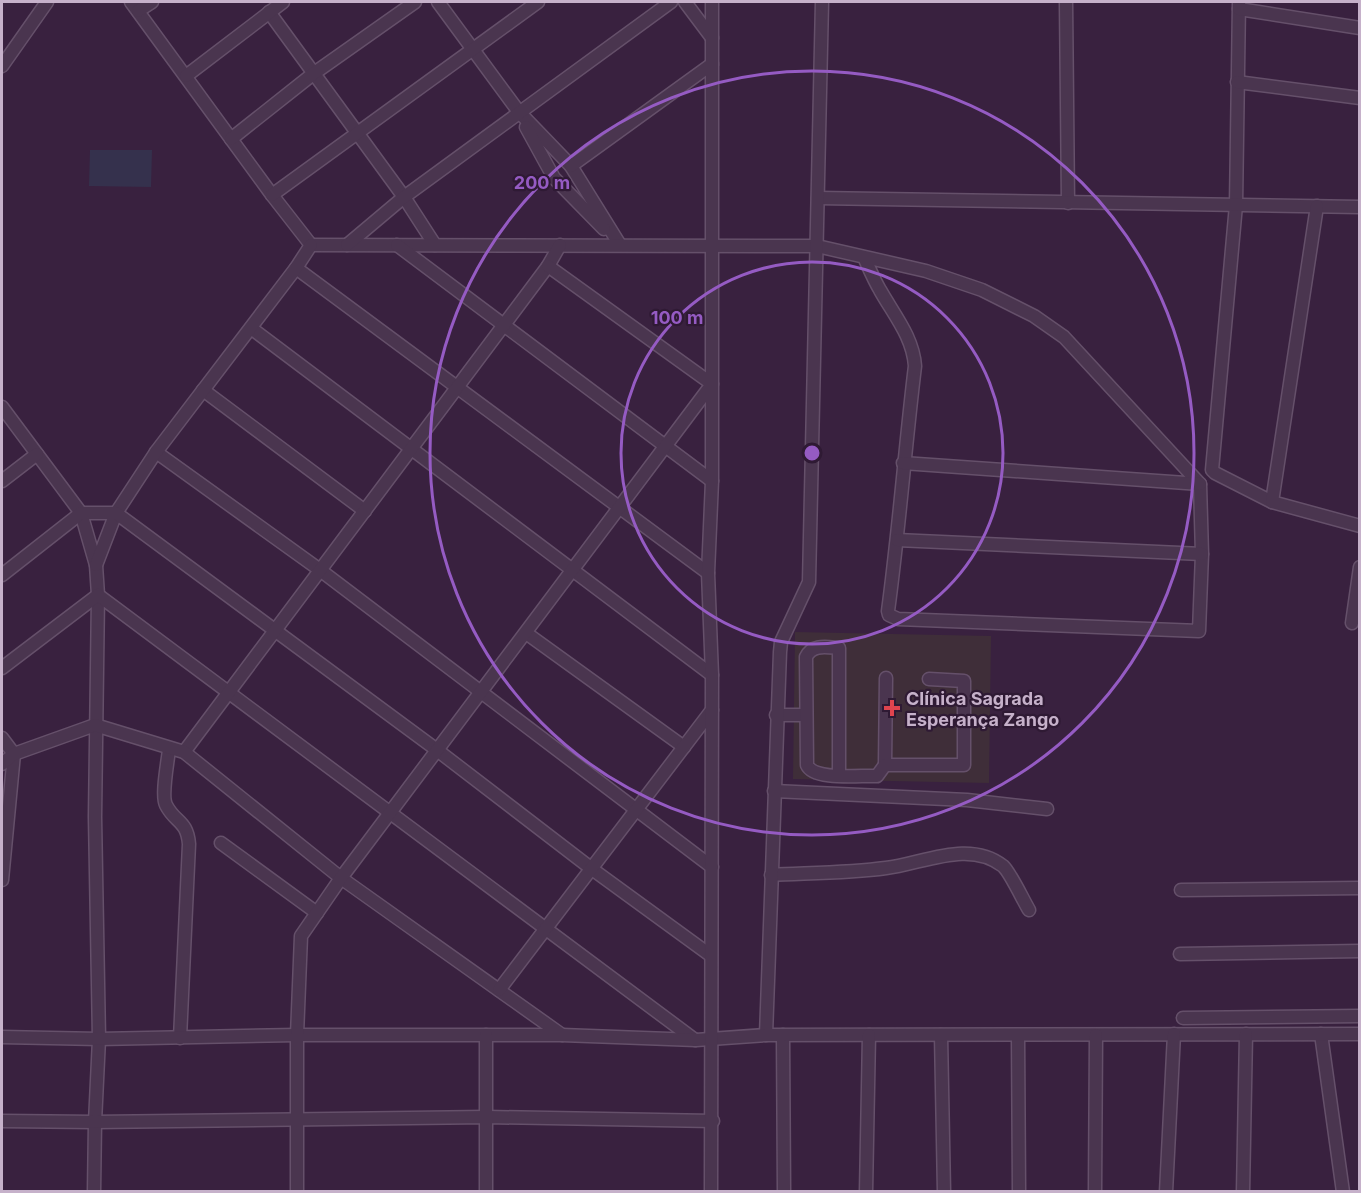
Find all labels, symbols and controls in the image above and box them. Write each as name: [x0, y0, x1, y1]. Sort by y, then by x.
text: 200 m: [514, 172, 570, 193]
text: 100 m: [651, 307, 703, 328]
centre of rings: [802, 443, 822, 463]
place label: Clínica Sagrada Esperança Zango: [906, 688, 1059, 730]
marker: Clínica Sagrada Esperança Zango: [883, 699, 901, 717]

